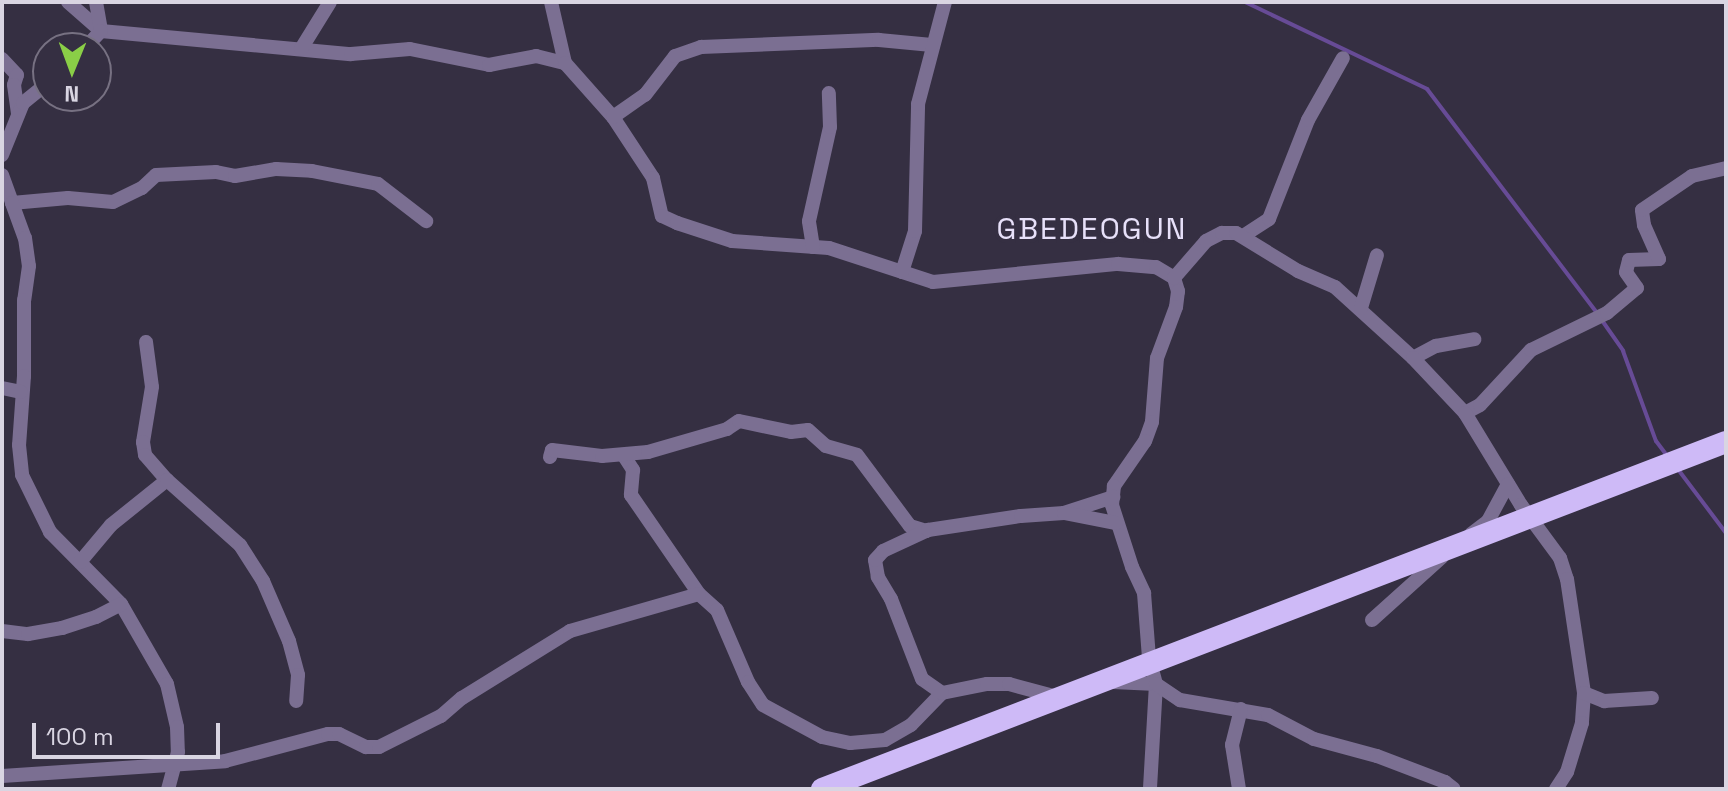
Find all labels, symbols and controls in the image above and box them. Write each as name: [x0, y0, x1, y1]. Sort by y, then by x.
north arrow: [32, 32, 112, 112]
text: N: [64, 80, 79, 108]
district label: GBEDEOGUN: [996, 211, 1188, 247]
scale bar: [36, 707, 224, 757]
text: 100 m: [46, 721, 114, 752]

